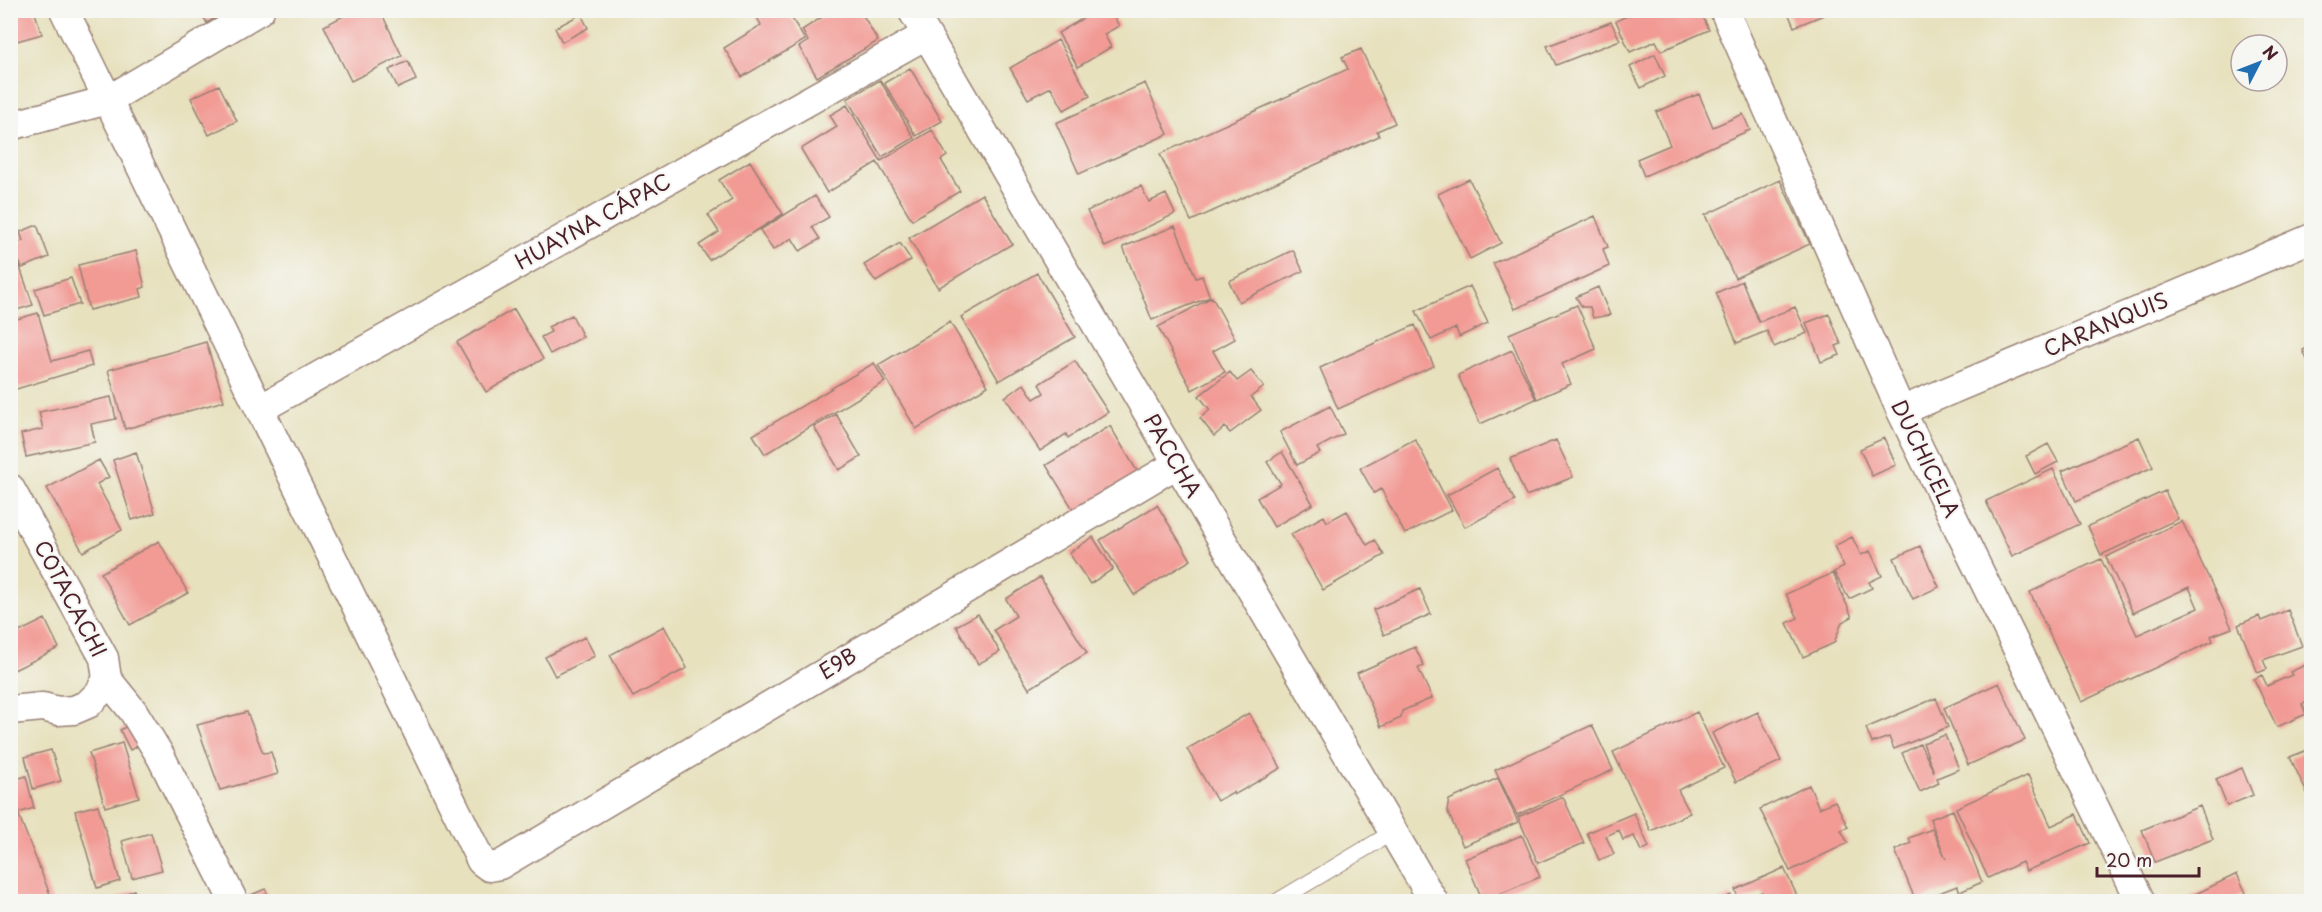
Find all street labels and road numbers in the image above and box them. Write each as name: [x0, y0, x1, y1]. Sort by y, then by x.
street label: HUAYNA CÁPAC: [508, 164, 676, 276]
street label: CARANQUIS: [2038, 283, 2172, 364]
street label: DUCHICELA: [1884, 394, 1969, 523]
street label: PACCHA: [1137, 407, 1211, 503]
street label: COTACACHI: [27, 534, 116, 662]
street label: E9B: [812, 638, 862, 686]

